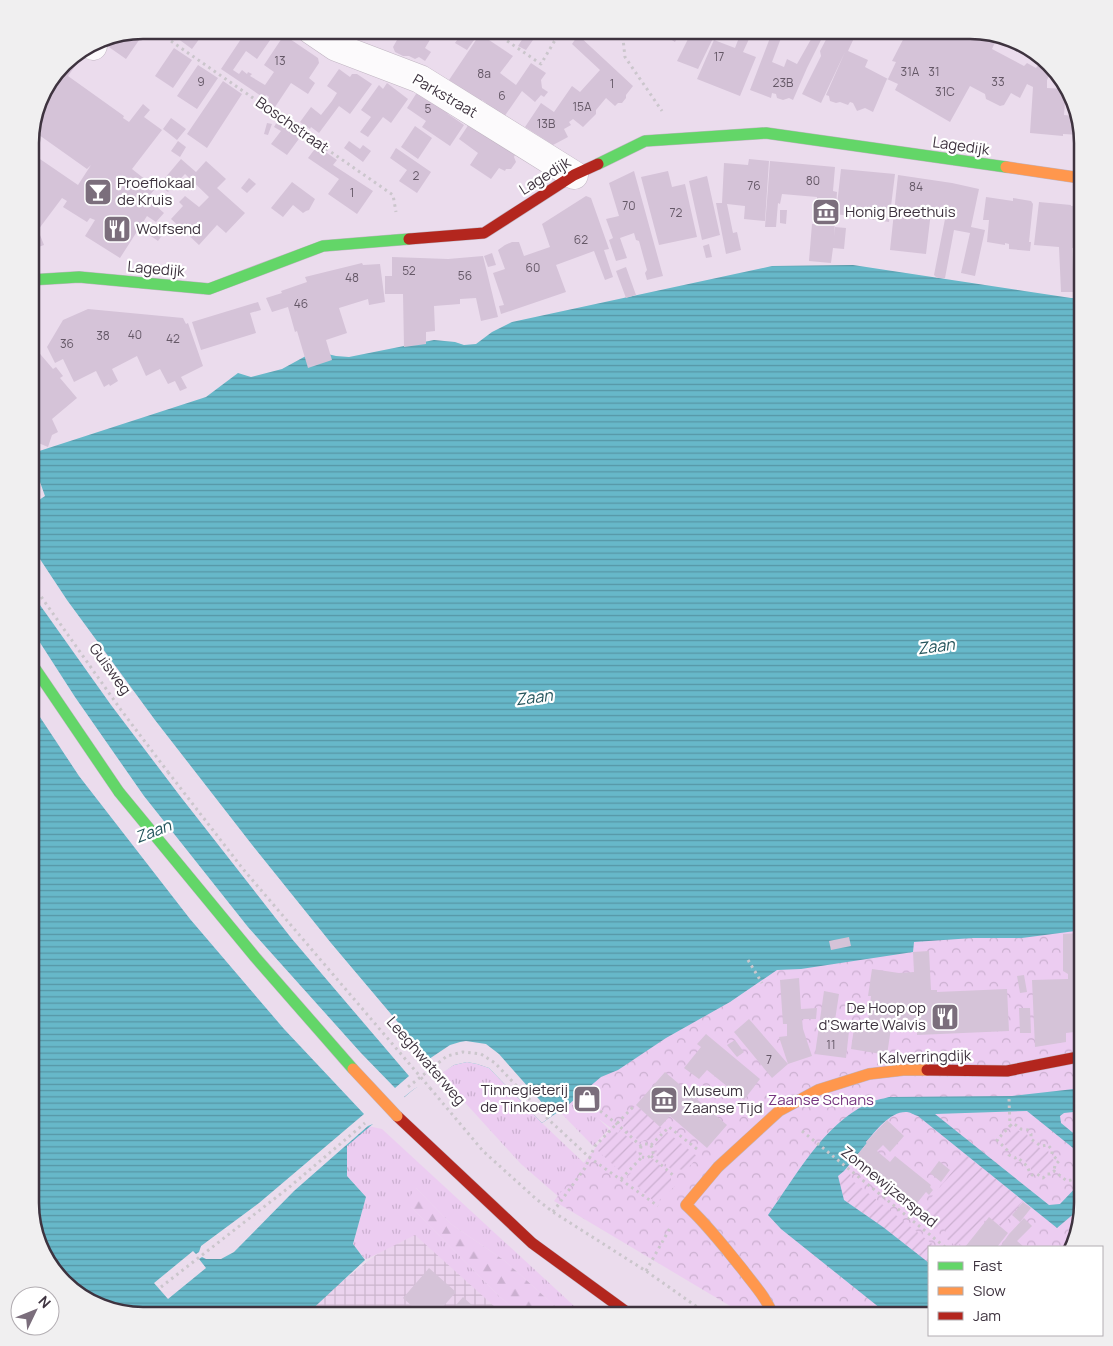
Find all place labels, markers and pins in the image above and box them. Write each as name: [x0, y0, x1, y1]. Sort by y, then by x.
place label: Proeflokaal de Kruis: [117, 172, 195, 210]
bar icon: Proeflokaal de Kruis: [83, 177, 113, 207]
museum icon: Honig Breethuis: [811, 197, 841, 227]
place label: Honig Breethuis: [845, 201, 956, 222]
restaurant icon: Wolfsend: [102, 214, 132, 244]
place label: Wolfsend: [136, 218, 201, 239]
place label: De Hoop op d'Swarte Walvis: [818, 997, 926, 1035]
restaurant icon: De Hoop op d'Swarte Walvis: [930, 1002, 960, 1032]
place label: Tinnegieterij de Tinkoepel: [480, 1079, 568, 1117]
place label: Museum Zaanse Tijd: [683, 1080, 763, 1118]
shop icon: Tinnegieterij de Tinkoepel: [572, 1084, 602, 1114]
museum icon: Museum Zaanse Tijd: [649, 1085, 679, 1115]

